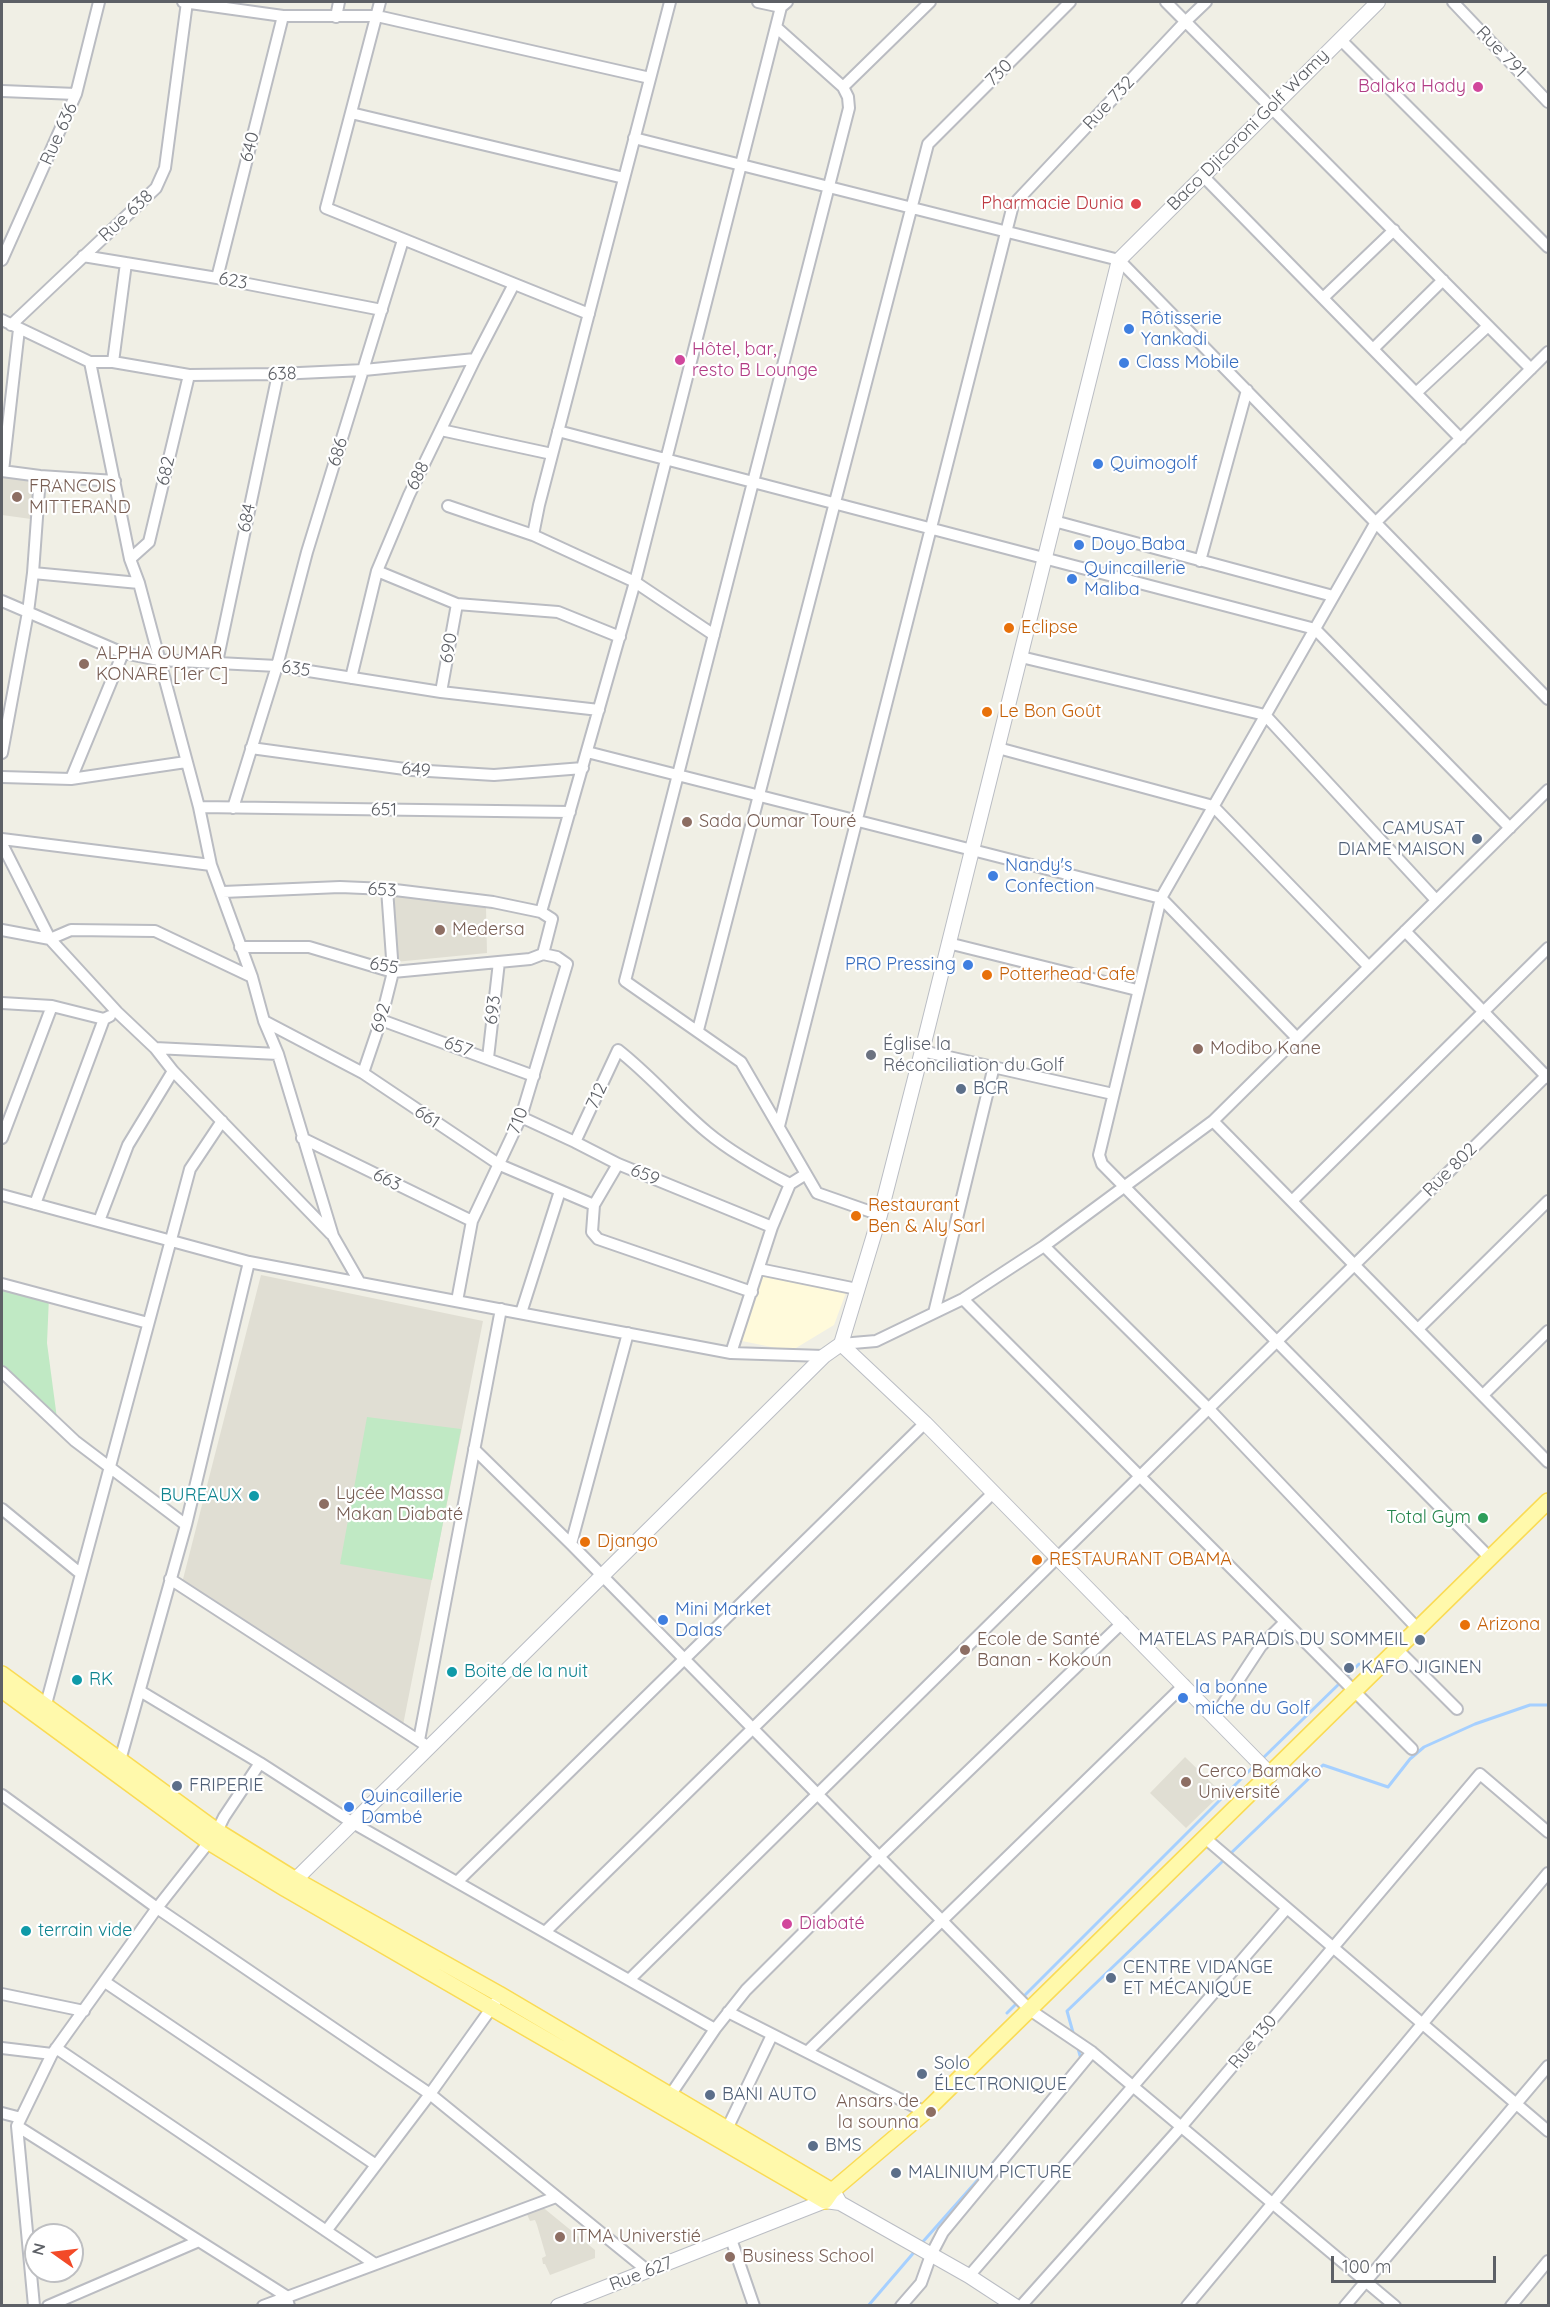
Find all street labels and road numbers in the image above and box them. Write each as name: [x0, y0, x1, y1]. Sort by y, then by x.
street label: Rue 791: [1471, 22, 1531, 82]
street label: Baco Djicoroni Golf Wamy: [1163, 45, 1333, 215]
street label: 730: [981, 55, 1017, 91]
street label: Rue 732: [1079, 72, 1139, 134]
street label: Rue 636: [36, 99, 82, 169]
street label: 640: [236, 130, 264, 164]
street label: Rue 638: [94, 186, 158, 246]
street label: 623: [217, 268, 249, 294]
street label: 638: [267, 363, 297, 385]
street label: 686: [323, 435, 353, 469]
street label: 682: [152, 454, 180, 488]
street label: 688: [402, 458, 434, 494]
street label: 684: [233, 502, 261, 534]
street label: 690: [436, 631, 462, 665]
street label: 635: [280, 656, 312, 682]
street label: 649: [401, 758, 431, 782]
street label: 651: [371, 799, 397, 821]
street label: 653: [367, 878, 397, 902]
street label: 655: [368, 953, 400, 979]
street label: 693: [481, 994, 505, 1026]
street label: 692: [367, 1001, 395, 1035]
street label: 657: [441, 1032, 475, 1062]
street label: 712: [582, 1079, 612, 1113]
street label: 661: [410, 1101, 444, 1133]
street label: 710: [503, 1104, 533, 1138]
street label: Rue 802: [1418, 1138, 1482, 1202]
street label: 659: [627, 1159, 663, 1191]
street label: 663: [369, 1164, 405, 1196]
street label: Rue 130: [1224, 2011, 1282, 2073]
street label: Rue 627: [606, 2252, 676, 2296]

